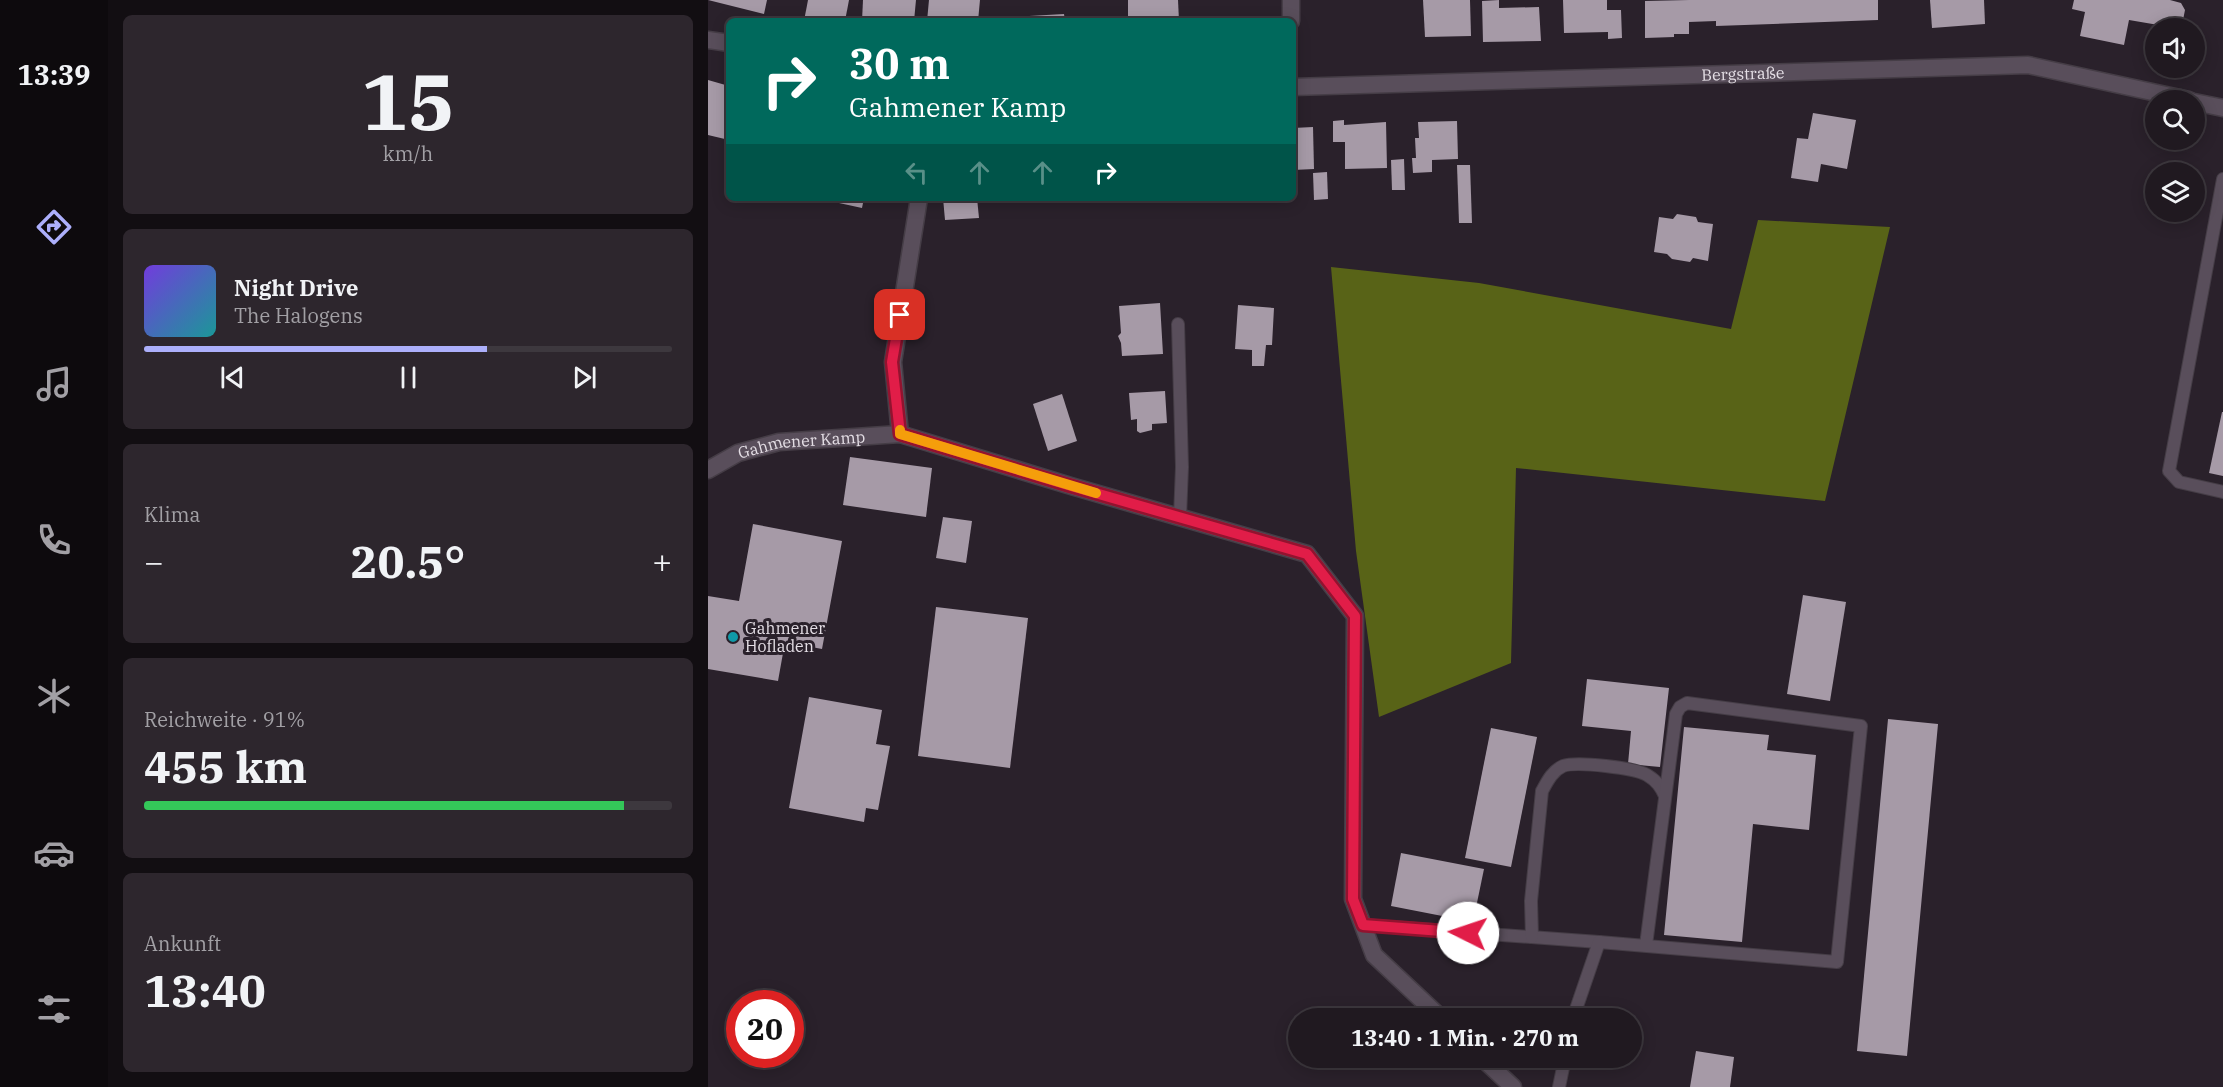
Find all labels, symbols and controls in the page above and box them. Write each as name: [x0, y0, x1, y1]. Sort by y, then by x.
map controls: [2145, 18, 2205, 222]
button: sound: [2145, 18, 2205, 78]
text: 30 m: [849, 36, 950, 91]
icon: right: [750, 42, 828, 120]
text: 15: [361, 50, 455, 151]
text: 13:39: [18, 57, 90, 92]
street label: Bergstraße: [1701, 62, 1785, 85]
text: Gahmener Kamp: [849, 89, 1066, 124]
button: search: [2145, 90, 2205, 150]
text: km/h: [383, 140, 433, 167]
icon: left: [900, 156, 933, 189]
icon: ahead: [963, 156, 996, 189]
icon: ahead: [1026, 156, 1059, 189]
icon: right: [1089, 156, 1122, 189]
button: layers: [2145, 162, 2205, 222]
icon: directions: [33, 206, 75, 248]
text: Night Drive: [234, 273, 359, 302]
pin: [874, 289, 925, 340]
icon: arrive: [883, 298, 916, 331]
text: The Halogens: [234, 302, 363, 329]
icon: previous: [216, 361, 249, 394]
icon: pause: [392, 361, 425, 394]
icon: next: [568, 361, 601, 394]
icon: music: [33, 363, 75, 405]
street label: Gahmener Kamp: [736, 426, 866, 463]
text: Klima: [144, 501, 200, 528]
icon: phone: [33, 519, 75, 561]
text: 20.5°: [351, 532, 465, 590]
text: −: [144, 540, 164, 583]
text: +: [652, 540, 672, 583]
place label: Gahmener Hofladen: [745, 618, 825, 656]
marker: Gahmener Hofladen: [726, 630, 740, 644]
icon: climate: [33, 675, 75, 717]
text: Reichweite · 91%: [144, 706, 305, 733]
text: 455 km: [144, 737, 307, 795]
icon: car: [33, 832, 75, 874]
position arrow: [1436, 901, 1500, 965]
text: Ankunft: [144, 930, 221, 957]
text: 13:40: [144, 961, 266, 1019]
icon: filters: [33, 988, 75, 1030]
speed limit sign: 20: [726, 990, 804, 1068]
text: 13:40 · 1 Min. · 270 m: [1351, 1023, 1579, 1052]

